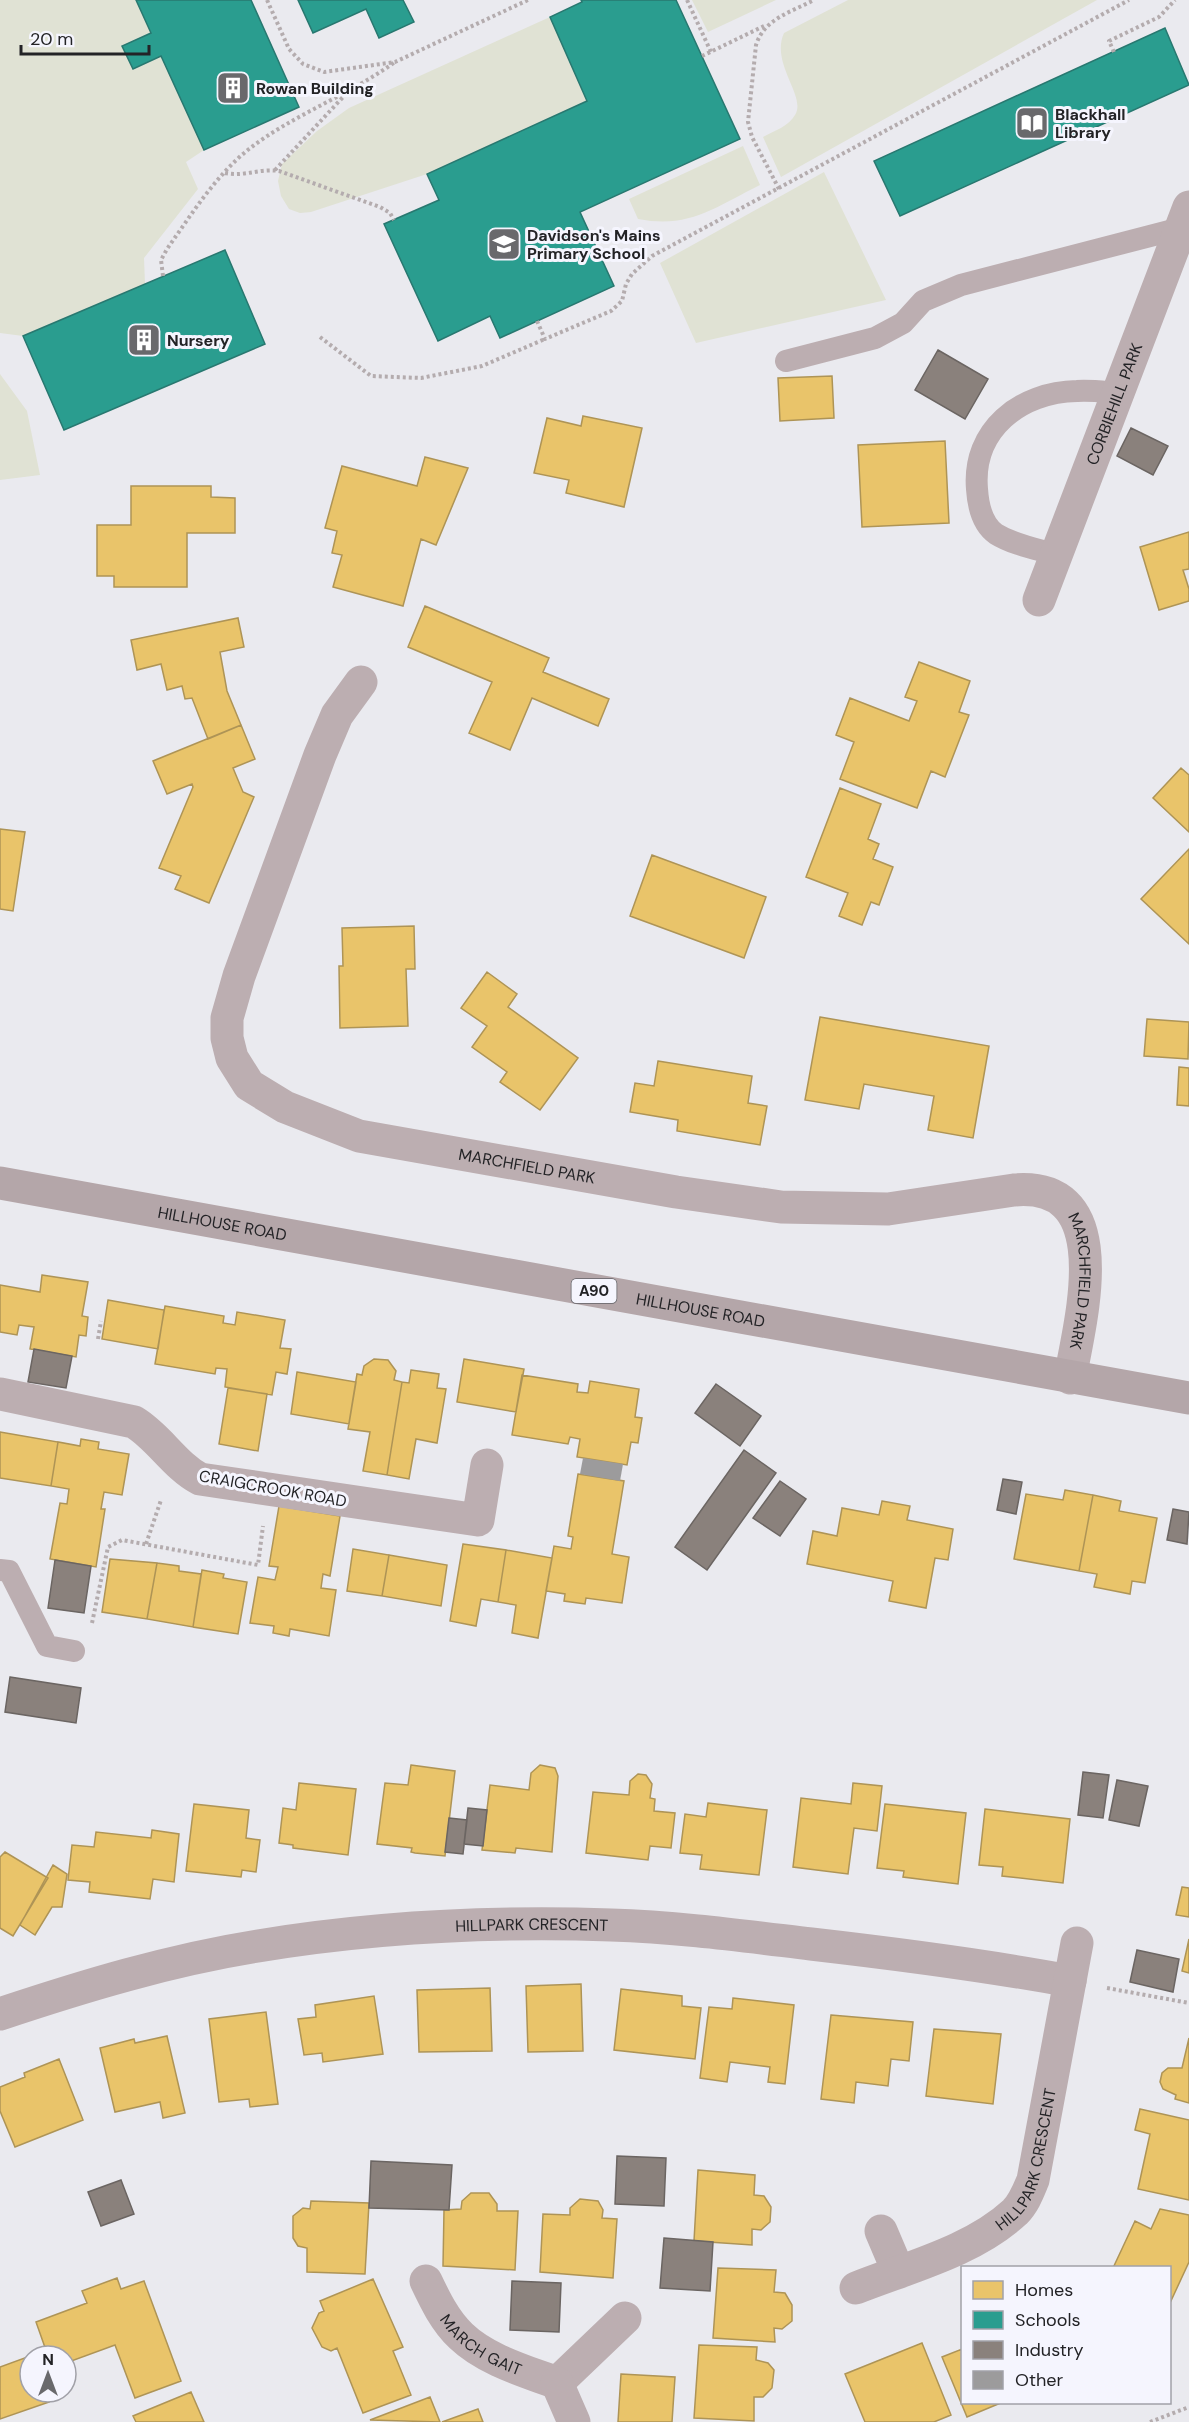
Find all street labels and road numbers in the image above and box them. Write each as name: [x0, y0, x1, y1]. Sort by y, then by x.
street label: CORBIEHILL PARK: [1082, 340, 1147, 468]
street label: MARCHFIELD PARK: [457, 1144, 597, 1189]
street label: HILLHOUSE ROAD: [156, 1202, 288, 1246]
street label: MARCHFIELD PARK: [1063, 1209, 1095, 1351]
road number: A90: [572, 1279, 616, 1303]
street label: HILLHOUSE ROAD: [634, 1288, 767, 1332]
street label: CRAIGCROOK ROAD: [197, 1465, 348, 1512]
street label: HILLPARK CRESCENT: [455, 1914, 609, 1937]
street label: HILLPARK CRESCENT: [991, 2087, 1061, 2235]
street label: MARCH GAIT: [435, 2310, 525, 2380]

